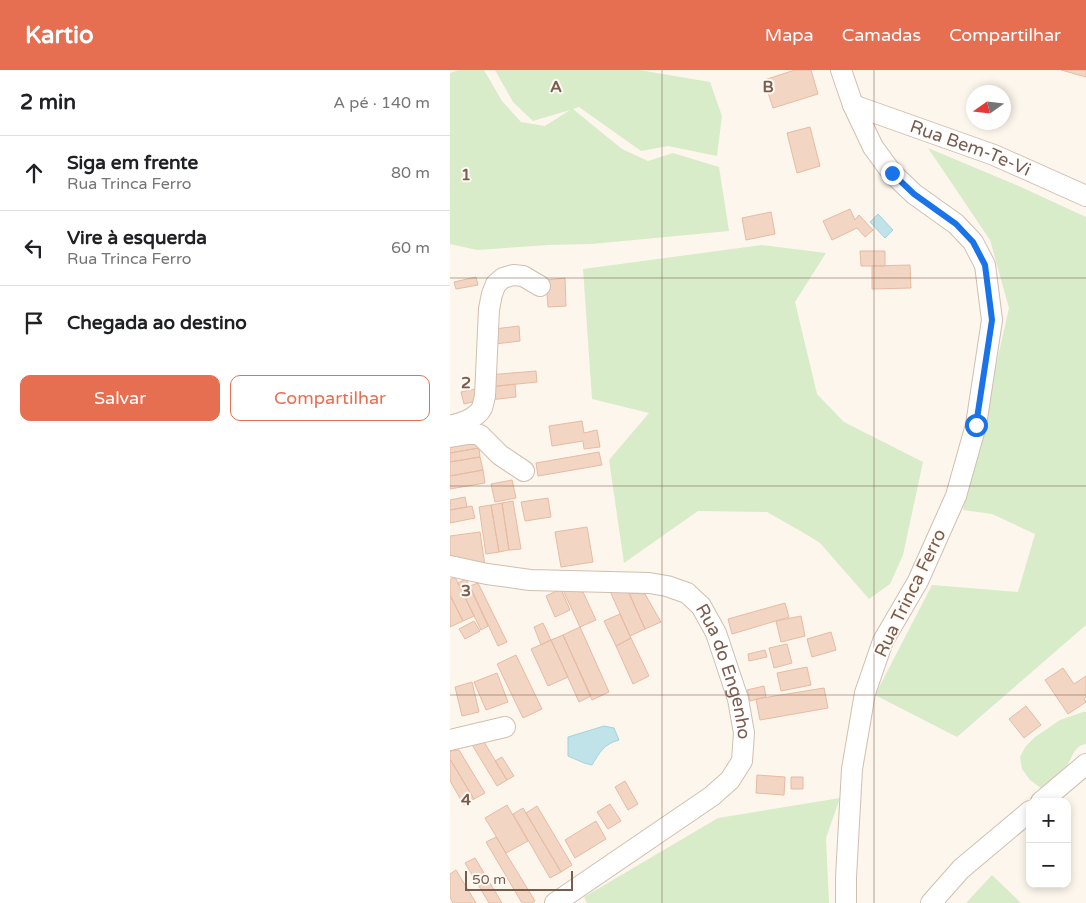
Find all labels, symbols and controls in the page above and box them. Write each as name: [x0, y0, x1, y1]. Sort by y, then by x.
text: Kartio: [25, 21, 94, 50]
text: Mapa: [765, 24, 814, 46]
text: Camadas: [842, 24, 921, 46]
text: Compartilhar: [949, 24, 1061, 46]
text: A: [550, 77, 562, 97]
text: B: [762, 77, 774, 97]
north arrow: [966, 85, 1011, 130]
text: 2 min: [20, 90, 76, 115]
text: A pé · 140 m: [333, 93, 430, 113]
street label: Rua Bem-Te-Vi: [907, 115, 1034, 181]
text: Siga em frente: [67, 152, 198, 174]
icon: ahead: [20, 159, 48, 187]
route end: [881, 162, 904, 185]
text: 80 m: [391, 163, 430, 183]
text: 1: [461, 165, 471, 185]
text: Rua Trinca Ferro: [67, 174, 192, 194]
text: Vire à esquerda: [67, 227, 207, 249]
icon: left: [20, 234, 48, 262]
text: 60 m: [391, 238, 430, 258]
text: Rua Trinca Ferro: [67, 249, 192, 269]
icon: arrive: [20, 309, 48, 337]
text: Chegada ao destino: [67, 312, 247, 334]
text: 2: [461, 373, 471, 393]
button: Salvar: [20, 375, 220, 421]
button: Compartilhar: [230, 375, 430, 421]
route start: [965, 414, 988, 437]
street label: Rua Trinca Ferro: [869, 525, 951, 661]
text: 3: [461, 581, 471, 601]
street label: Rua do Engenho: [691, 600, 755, 740]
text: 4: [461, 790, 471, 810]
map controls: [1026, 798, 1071, 888]
button: +: [1026, 798, 1071, 843]
button: −: [1026, 843, 1071, 888]
scale bar: [465, 868, 572, 891]
text: 50 m: [472, 871, 506, 888]

